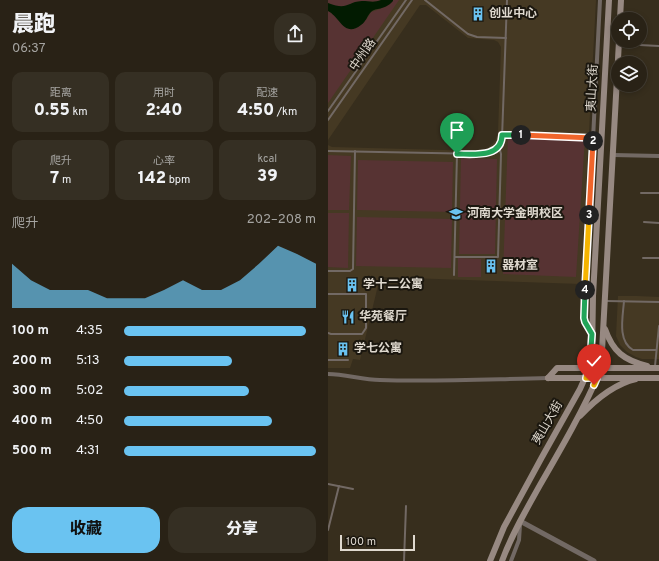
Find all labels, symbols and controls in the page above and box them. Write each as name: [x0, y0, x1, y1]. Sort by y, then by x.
building icon: 创业中心: [470, 6, 486, 22]
place label: 创业中心: [489, 6, 537, 22]
text: 晨跑: [12, 12, 56, 39]
map controls: [611, 12, 647, 92]
button: locate: [611, 12, 647, 48]
button: share: [274, 13, 316, 55]
street label: 中州路: [346, 36, 380, 74]
text: 06:37: [12, 41, 46, 57]
button: layers: [611, 56, 647, 92]
street label: 夷山大街: [584, 64, 602, 112]
text: 距离: [50, 86, 72, 100]
text: 用时: [153, 86, 175, 100]
text: 配速: [256, 86, 278, 100]
text: 0.55: [34, 100, 70, 122]
text: 2:40: [146, 100, 182, 122]
text: 4:50: [237, 100, 274, 122]
text: km: [70, 105, 88, 119]
text: /km: [274, 105, 297, 119]
pin: [440, 113, 474, 154]
icon: arrive: [446, 119, 468, 141]
pin: 1: [511, 125, 531, 145]
text: 1: [519, 128, 523, 142]
pin: 2: [583, 131, 603, 151]
text: 2: [590, 134, 596, 148]
text: kcal: [258, 152, 277, 166]
text: 爬升: [50, 154, 72, 168]
text: 心率: [153, 154, 175, 168]
text: 39: [257, 166, 278, 188]
text: 7: [50, 168, 59, 190]
text: 142: [138, 168, 166, 190]
text: m: [59, 173, 71, 187]
text: bpm: [166, 173, 190, 187]
pin: 3: [579, 205, 599, 225]
school or university icon: 河南大学金明校区: [448, 206, 464, 222]
place label: 河南大学金明校区: [467, 206, 563, 222]
text: 3: [586, 208, 592, 222]
text: 202–208 m: [247, 212, 316, 228]
text: 爬升: [12, 216, 38, 232]
building icon: 器材室: [483, 258, 499, 274]
place label: 器材室: [502, 258, 538, 274]
building icon: 学十二公寓: [344, 277, 360, 293]
place label: 学十二公寓: [363, 277, 423, 293]
pin: 4: [575, 280, 595, 300]
text: 4: [581, 283, 589, 297]
restaurant icon: 华苑餐厅: [340, 309, 356, 325]
place label: 华苑餐厅: [359, 309, 407, 325]
text: 100 m: [12, 323, 49, 339]
text: 4:35: [76, 323, 103, 339]
building icon: 学七公寓: [335, 341, 351, 357]
place label: 学七公寓: [354, 341, 402, 357]
pin: [577, 344, 611, 385]
icon: check: [583, 350, 605, 372]
text: 200 m: [12, 353, 52, 369]
text: 5:13: [76, 353, 100, 369]
text: 300 m: [12, 383, 51, 399]
text: 5:02: [76, 383, 103, 399]
street label: 夷山大街: [529, 398, 567, 448]
text: 400 m: [12, 413, 52, 429]
text: 4:50: [76, 413, 103, 429]
text: 500 m: [12, 443, 52, 459]
text: 4:31: [76, 443, 100, 459]
button: 收藏: [12, 507, 160, 553]
button: 分享: [168, 507, 316, 553]
scale bar: [340, 533, 415, 552]
text: 100 m: [346, 535, 376, 549]

